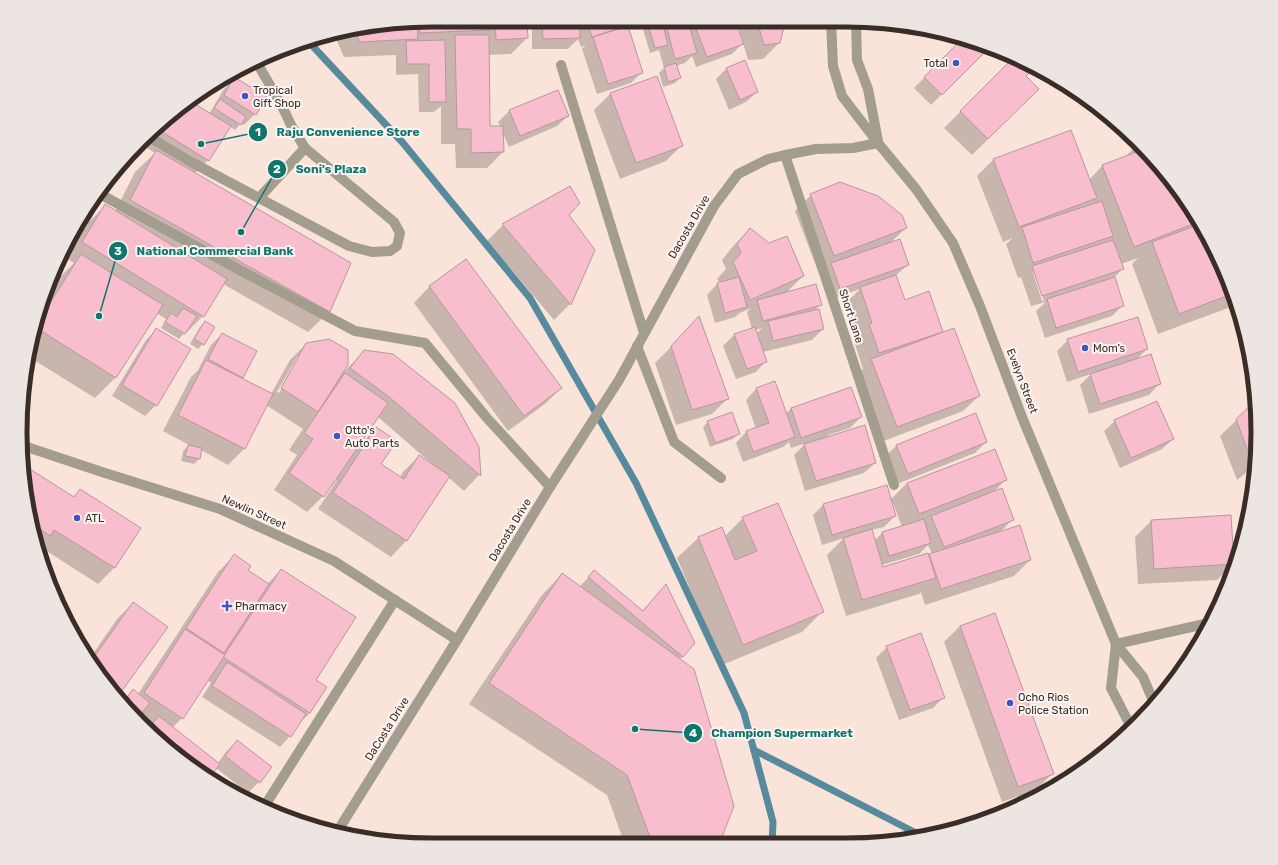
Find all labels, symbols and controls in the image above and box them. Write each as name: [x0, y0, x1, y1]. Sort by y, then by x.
place label: Total: [923, 57, 948, 70]
marker: Total: [951, 58, 961, 68]
place label: Tropical Gift Shop: [253, 84, 301, 110]
marker: Tropical Gift Shop: [240, 91, 250, 101]
callout: Raju Convenience Store: [248, 120, 427, 144]
text: 1: [255, 125, 261, 139]
text: Raju Convenience Store: [276, 125, 420, 139]
callout: Soni's Plaza: [267, 157, 374, 181]
text: 2: [273, 162, 281, 176]
text: Soni's Plaza: [296, 162, 366, 176]
street label: Dacosta Drive: [666, 193, 712, 261]
callout: National Commercial Bank: [108, 239, 301, 263]
text: 3: [114, 244, 122, 258]
text: National Commercial Bank: [137, 244, 293, 258]
street label: Short Lane: [836, 287, 866, 345]
place label: Mom’s: [1093, 342, 1126, 355]
marker: Mom’s: [1080, 343, 1090, 353]
street label: Evelyn Street: [1004, 347, 1041, 416]
place label: Otto's Auto Parts: [345, 424, 400, 450]
marker: Otto's Auto Parts: [332, 431, 342, 441]
street label: Newlin Street: [220, 492, 289, 532]
street label: Dacosta Drive: [486, 496, 534, 564]
place label: ATL: [85, 512, 104, 525]
marker: ATL: [72, 513, 82, 523]
place label: Pharmacy: [235, 600, 287, 613]
marker: Pharmacy: [222, 601, 232, 611]
place label: Ocho Rios Police Station: [1018, 691, 1089, 717]
street label: DaCosta Drive: [362, 695, 412, 763]
marker: Ocho Rios Police Station: [1005, 698, 1015, 708]
callout: Champion Supermarket: [683, 721, 860, 745]
text: 4: [689, 726, 697, 740]
text: Champion Supermarket: [711, 726, 853, 740]

